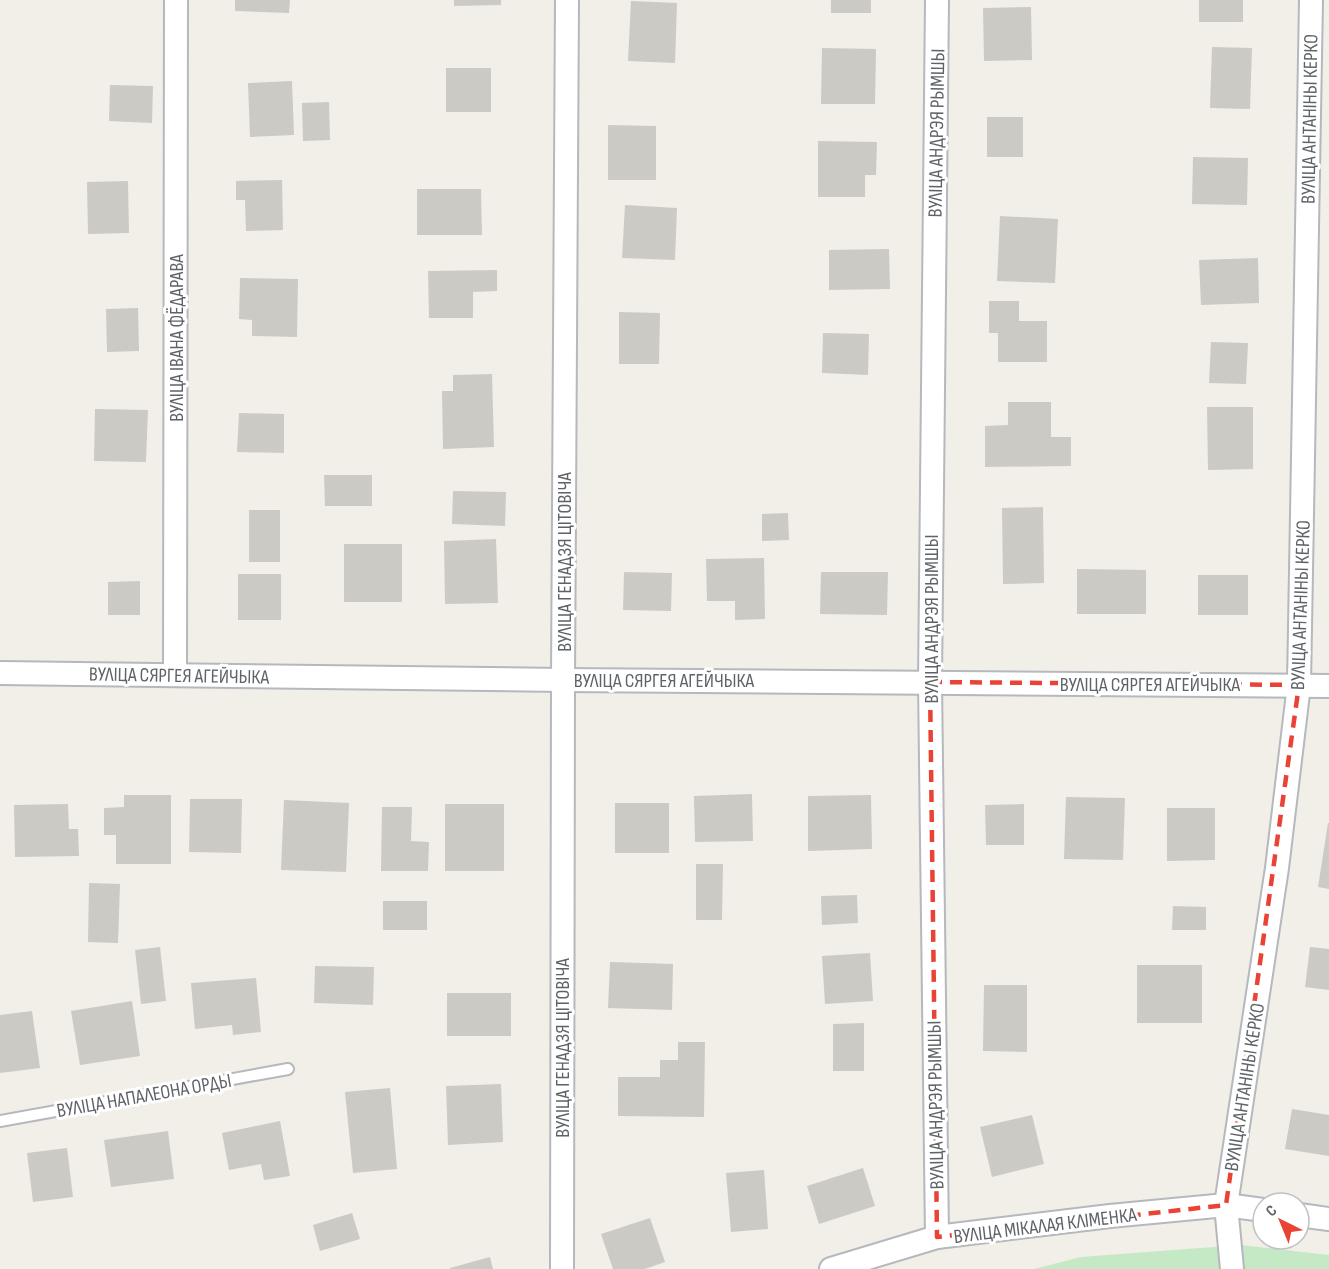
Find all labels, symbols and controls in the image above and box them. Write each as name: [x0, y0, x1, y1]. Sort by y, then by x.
street label: ВУЛІЦА АНТАНІНЫ КЕРКО: [1297, 34, 1323, 204]
street label: ВУЛІЦА АНДРЭЯ РЫМШЫ: [924, 48, 950, 218]
street label: ВУЛІЦА ІВАНА ФЁДАРАВА: [165, 254, 189, 422]
street label: ВУЛІЦА ГЕНАДЗЯ ЦІТОВІЧА: [553, 472, 577, 652]
street label: ВУЛІЦА АНТАНІНЫ КЕРКО: [1286, 520, 1316, 690]
street label: ВУЛІЦА АНДРЭЯ РЫМШЫ: [920, 535, 944, 703]
street label: ВУЛІЦА СЯРГЕЯ АГЕЙЧЫКА: [89, 662, 270, 690]
street label: ВУЛІЦА СЯРГЕЯ АГЕЙЧЫКА: [574, 669, 755, 693]
street label: ВУЛІЦА СЯРГЕЯ АГЕЙЧЫКА: [1060, 673, 1241, 697]
street label: ВУЛІЦА ГЕНАДЗЯ ЦІТОВІЧА: [551, 958, 575, 1138]
street label: ВУЛІЦА АНТАНІНЫ КЕРКО: [1220, 1001, 1270, 1173]
street label: ВУЛІЦА АНДРЭЯ РЫМШЫ: [923, 1020, 949, 1190]
street label: ВУЛІЦА НАПАЛЕОНА ОРДЫ: [55, 1069, 233, 1123]
north arrow: [1251, 1191, 1311, 1251]
text: С: [1262, 1201, 1281, 1221]
street label: ВУЛІЦА МІКАЛАЯ КЛІМЕНКА: [952, 1203, 1138, 1249]

